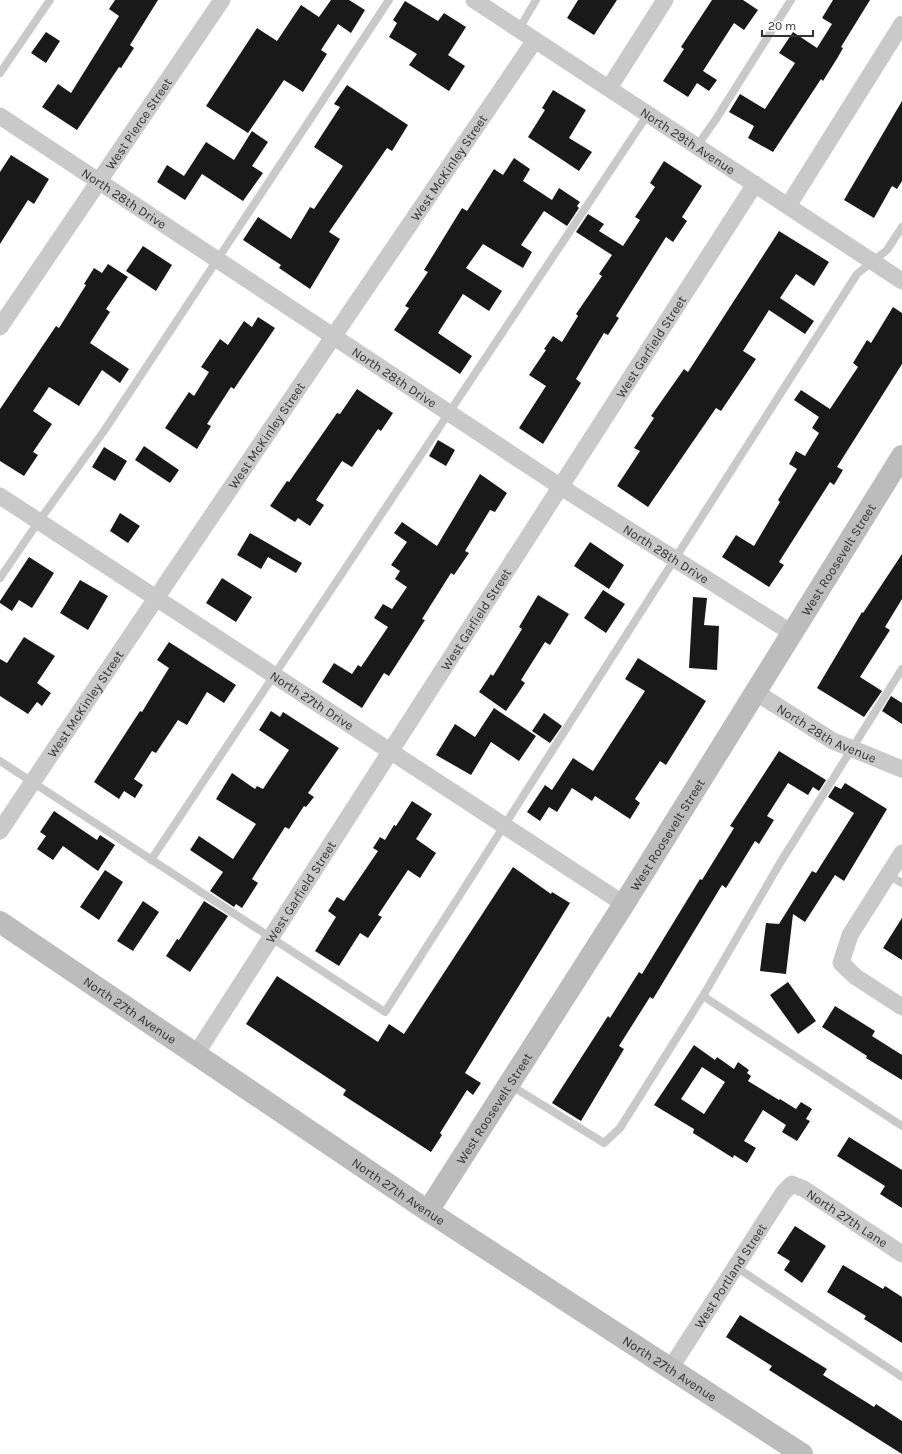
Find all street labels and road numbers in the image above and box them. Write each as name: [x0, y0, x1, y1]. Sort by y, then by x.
street label: West Pierce Street: [102, 75, 175, 172]
street label: North 29th Avenue: [637, 104, 738, 178]
street label: West McKinley Street: [407, 112, 490, 224]
street label: North 28th Drive: [79, 165, 169, 232]
street label: West Garfield Street: [613, 293, 689, 400]
street label: North 28th Drive: [349, 344, 440, 411]
street label: West McKinley Street: [225, 379, 308, 492]
street label: West Roosevelt Street: [798, 501, 879, 618]
street label: North 28th Drive: [620, 521, 712, 587]
street label: West Garfield Street: [438, 565, 514, 673]
street label: West McKinley Street: [44, 648, 127, 760]
street label: North 27th Drive: [267, 668, 357, 733]
street label: North 28th Avenue: [774, 701, 879, 766]
street label: West Roosevelt Street: [627, 776, 708, 894]
street label: West Garfield Street: [262, 838, 339, 946]
street label: North 27th Avenue: [81, 974, 179, 1047]
street label: West Roosevelt Street: [453, 1050, 535, 1167]
street label: North 27th Avenue: [349, 1155, 448, 1228]
street label: North 27th Lane: [804, 1186, 891, 1251]
street label: West Portland Street: [691, 1220, 770, 1331]
street label: North 27th Avenue: [620, 1333, 720, 1405]

